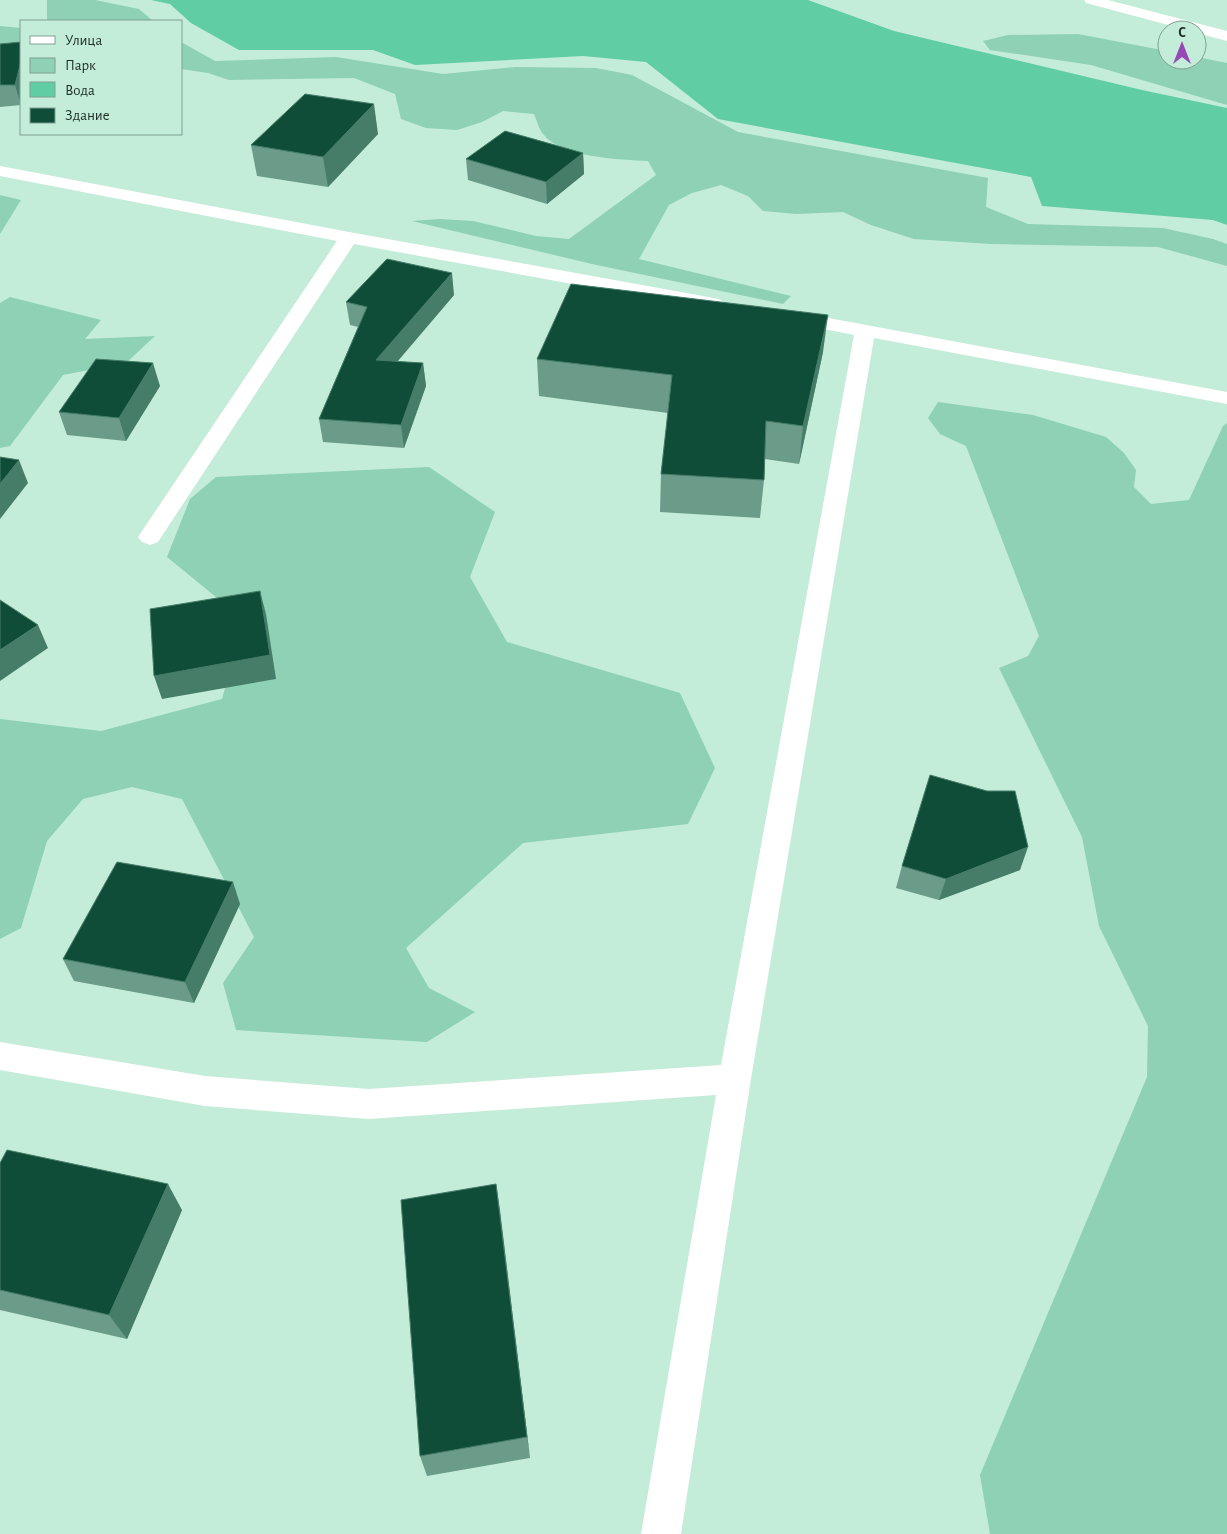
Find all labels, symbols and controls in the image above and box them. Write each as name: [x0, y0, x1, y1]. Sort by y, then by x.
legend: [20, 20, 182, 135]
north arrow: [1157, 20, 1207, 70]
text: С: [1178, 26, 1186, 40]
text: Улица: [65, 33, 102, 48]
text: Парк: [65, 58, 96, 73]
text: Вода: [65, 83, 95, 98]
text: Здание: [65, 108, 110, 123]

